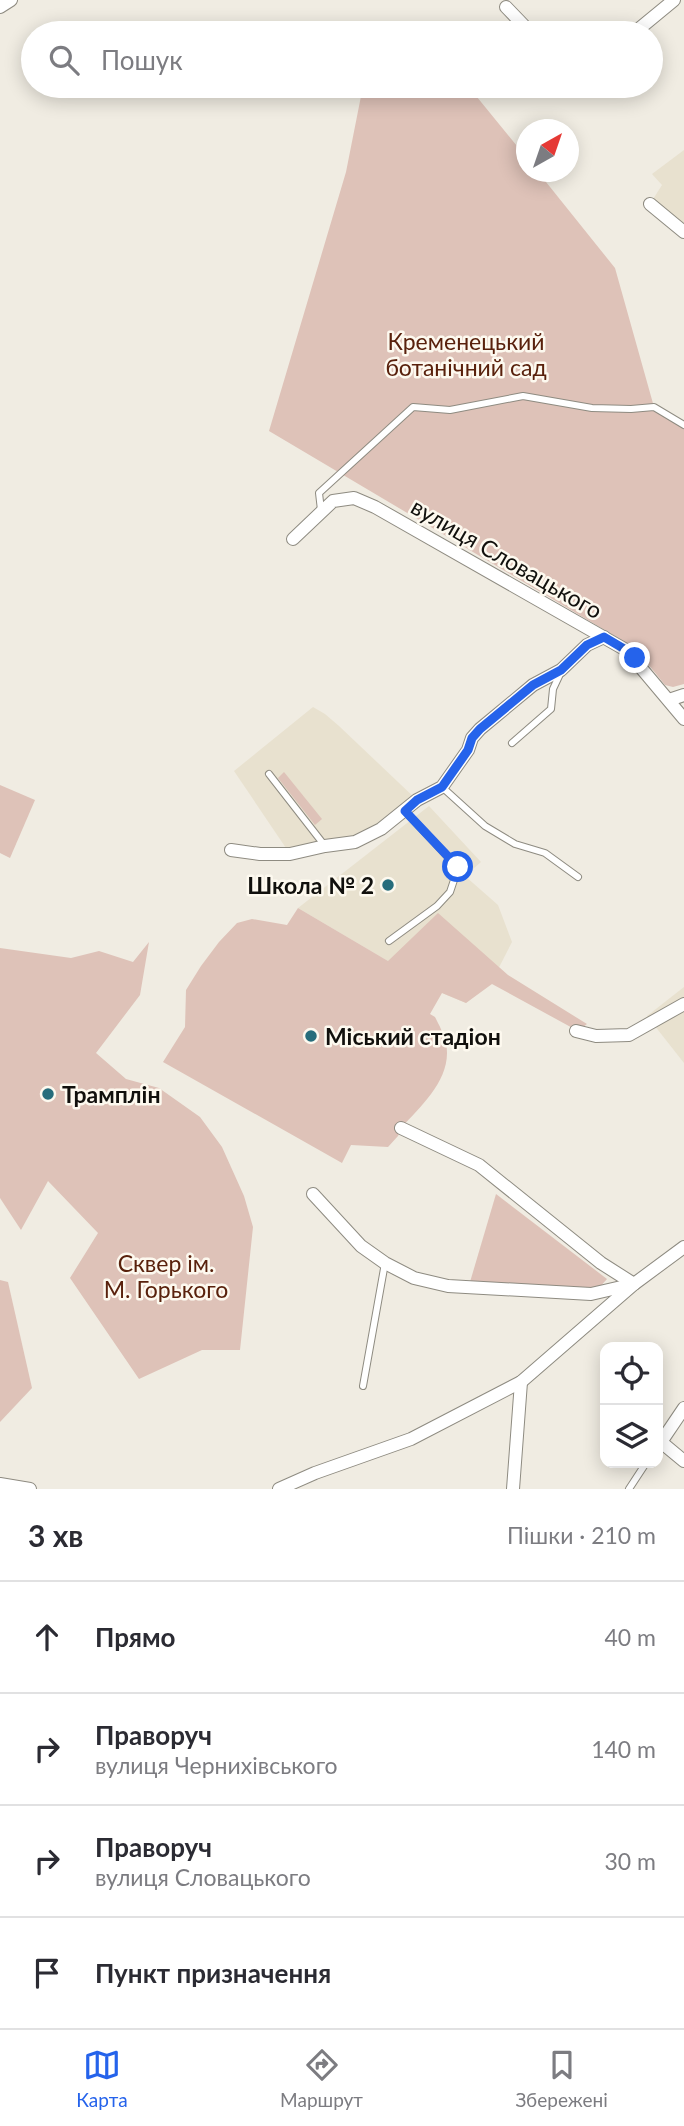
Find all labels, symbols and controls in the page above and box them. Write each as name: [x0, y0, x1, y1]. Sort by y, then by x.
search box: [21, 21, 663, 98]
icon: search: [45, 41, 83, 79]
text: Пошук: [101, 44, 183, 76]
north arrow: [516, 119, 579, 182]
park label: Кременецький ботанічний сад: [385, 327, 547, 381]
street label: вулиця Словацького: [407, 492, 607, 624]
route end: [619, 642, 650, 673]
route start: [442, 851, 473, 882]
place label: Школа № 2: [247, 871, 374, 899]
marker: Школа № 2: [380, 877, 396, 893]
place label: Міський стадіон: [325, 1022, 501, 1050]
marker: Міський стадіон: [303, 1028, 319, 1044]
place label: Трамплін: [62, 1080, 160, 1108]
marker: Трамплін: [40, 1086, 56, 1102]
park label: Сквер ім. М. Горького: [104, 1249, 228, 1303]
map controls: [600, 1342, 663, 1468]
button: locate: [600, 1342, 663, 1405]
button: layers: [600, 1405, 663, 1468]
text: 3 хв: [28, 1517, 83, 1553]
text: Пішки · 210 m: [507, 1521, 656, 1549]
icon: ahead: [28, 1618, 66, 1656]
text: Прямо: [95, 1621, 176, 1653]
text: 40 m: [605, 1623, 656, 1651]
text: Праворуч: [95, 1719, 212, 1751]
icon: right: [28, 1730, 66, 1768]
text: 140 m: [591, 1735, 656, 1763]
text: вулиця Чернихівського: [95, 1751, 338, 1779]
text: Праворуч: [95, 1831, 212, 1863]
icon: right: [28, 1842, 66, 1880]
text: 30 m: [605, 1847, 656, 1875]
text: вулиця Словацького: [95, 1863, 311, 1891]
icon: arrive: [28, 1954, 66, 1992]
text: Пункт призначення: [95, 1957, 331, 1989]
tab: Карта: [76, 2046, 128, 2111]
tab: Маршрут: [280, 2046, 363, 2111]
tab: Збережені: [515, 2046, 608, 2111]

